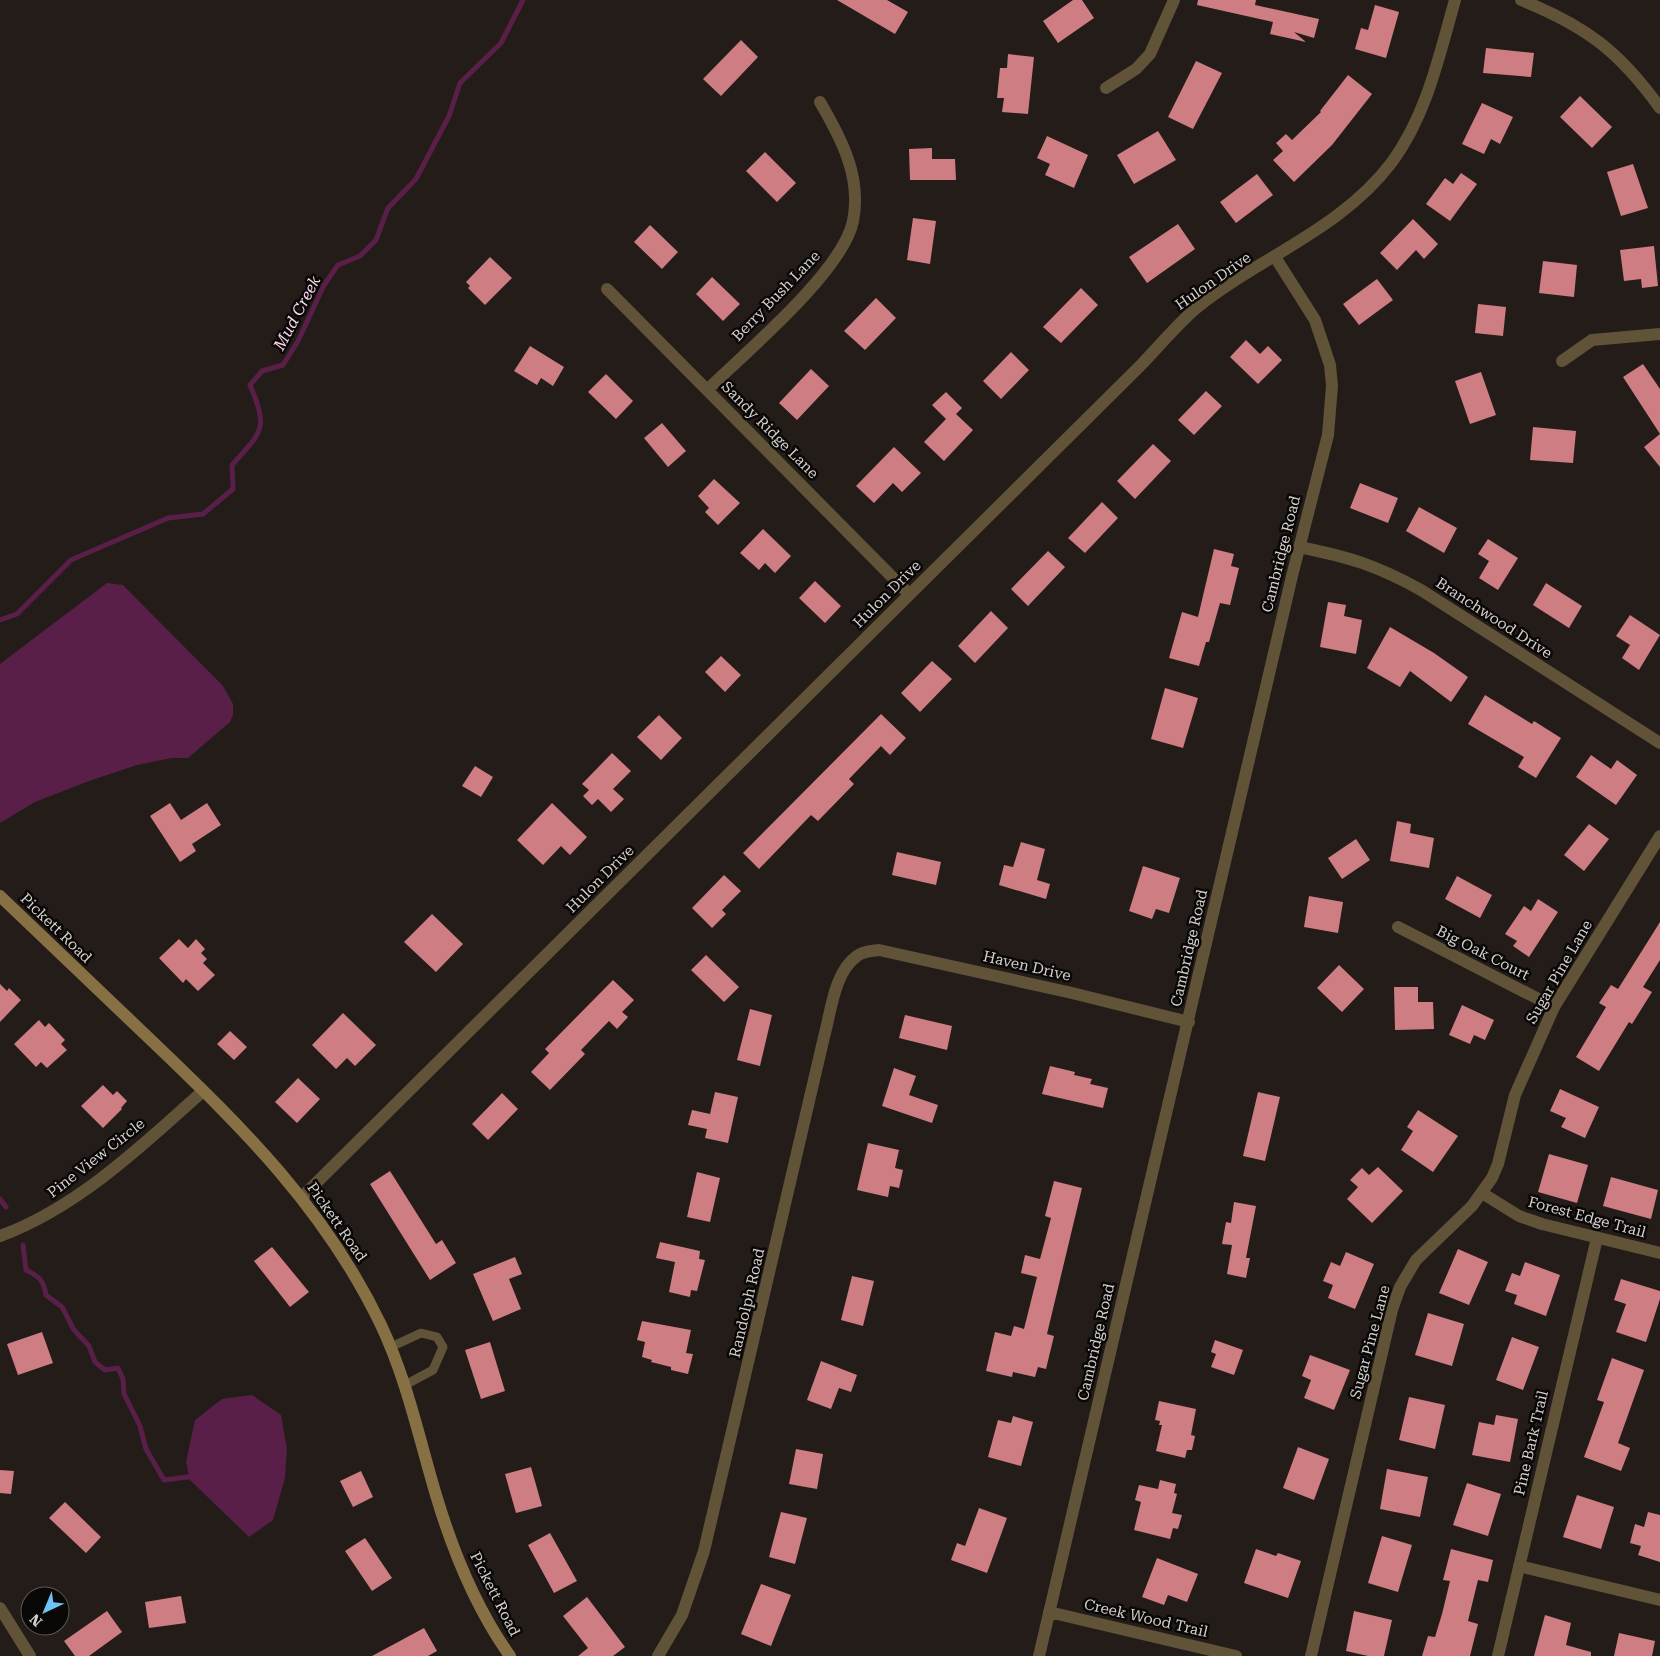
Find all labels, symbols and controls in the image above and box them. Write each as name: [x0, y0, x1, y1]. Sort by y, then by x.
street label: Berry Bush Lane: [728, 247, 824, 345]
street label: Hulon Drive: [1172, 248, 1254, 314]
water label: Mud Creek: [269, 272, 325, 354]
street label: Sandy Ridge Lane: [718, 378, 822, 482]
street label: Cambridge Road: [1258, 493, 1304, 614]
street label: Hulon Drive: [849, 556, 925, 632]
street label: Branchwood Drive: [1433, 574, 1555, 662]
street label: Hulon Drive: [562, 841, 638, 917]
street label: Cambridge Road: [1167, 887, 1211, 1008]
street label: Pickett Road: [17, 890, 96, 967]
street label: Sugar Pine Lane: [1522, 917, 1596, 1027]
street label: Big Oak Court: [1434, 922, 1533, 984]
street label: Haven Drive: [981, 947, 1073, 985]
street label: Pine View Circle: [44, 1114, 148, 1202]
street label: Pickett Road: [303, 1179, 371, 1265]
street label: Forest Edge Trail: [1526, 1193, 1648, 1241]
street label: Randolph Road: [726, 1246, 768, 1359]
street label: Cambridge Road: [1074, 1281, 1118, 1402]
street label: Sugar Pine Lane: [1346, 1283, 1394, 1401]
street label: Pine Bark Trail: [1510, 1388, 1552, 1497]
street label: Pickett Road: [466, 1549, 524, 1639]
north arrow: [20, 1586, 70, 1636]
street label: Creek Wood Trail: [1082, 1595, 1210, 1641]
text: N: [26, 1611, 45, 1630]

